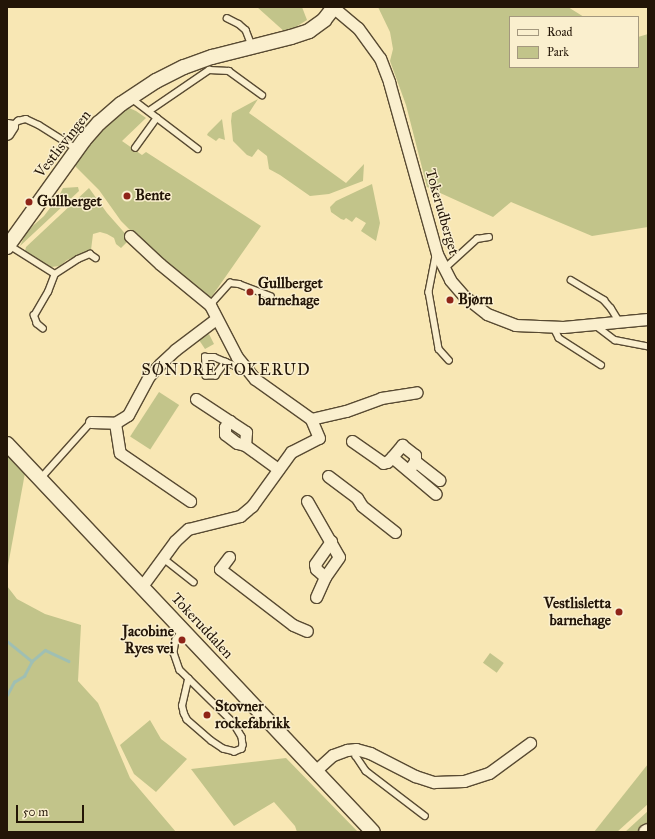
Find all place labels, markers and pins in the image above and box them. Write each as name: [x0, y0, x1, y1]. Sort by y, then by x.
place label: Bente: [135, 187, 171, 205]
marker: Bente: [122, 191, 132, 201]
place label: Gullberget: [37, 193, 102, 211]
marker: Gullberget: [24, 197, 34, 207]
place label: Gullberget barnehage: [258, 274, 323, 309]
marker: Gullberget barnehage: [245, 287, 255, 297]
place label: Bjørn: [458, 291, 493, 309]
marker: Bjørn: [445, 295, 455, 305]
place label: Vestlisletta barnehage: [544, 594, 611, 629]
marker: Vestlisletta barnehage: [614, 607, 624, 617]
place label: Jacobine Ryes vei: [122, 622, 174, 657]
marker: Jacobine Ryes vei: [177, 635, 187, 645]
place label: Stovner rockefabrikk: [215, 697, 290, 732]
marker: Stovner rockefabrikk: [202, 710, 212, 720]

